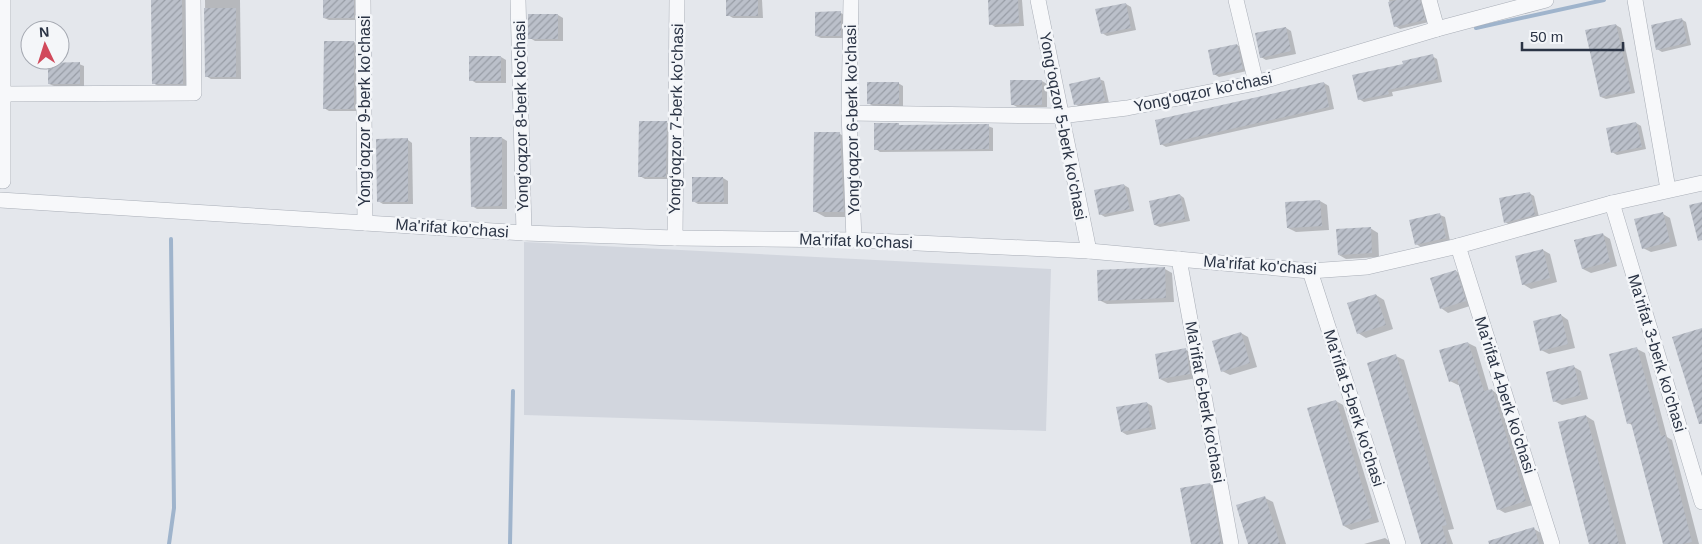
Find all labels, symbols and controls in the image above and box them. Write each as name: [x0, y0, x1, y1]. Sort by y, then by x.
street label: Yong‘oqzor 9-berk ko'chasi: [356, 15, 373, 207]
north arrow: [20, 20, 70, 70]
street label: Yong‘oqzor 8-berk ko'chasi: [511, 20, 531, 212]
scale bar: [1522, 20, 1623, 52]
street label: Yong‘oqzor 7-berk ko'chasi: [666, 23, 686, 215]
text: N: [38, 24, 50, 40]
street label: Yong‘oqzor 6-berk ko'chasi: [842, 24, 862, 216]
text: 50 m: [1530, 28, 1563, 45]
street label: Yong‘oqzor 5-berk ko'chasi: [1036, 31, 1090, 221]
street label: Yong'oqzor ko'chasi: [1132, 69, 1274, 115]
street label: Ma'rifat ko'chasi: [395, 216, 509, 240]
street label: Ma'rifat ko'chasi: [799, 231, 913, 251]
street label: Ma'rifat ko'chasi: [1203, 253, 1317, 277]
street label: Ma’rifat 3-berk ko'chasi: [1625, 272, 1689, 434]
street label: Ma’rifat 4-berk ko'chasi: [1472, 314, 1538, 476]
street label: Ma’rifat 6-berk ko'chasi: [1182, 320, 1228, 484]
street label: Ma’rifat 5-berk ko'chasi: [1321, 327, 1387, 489]

